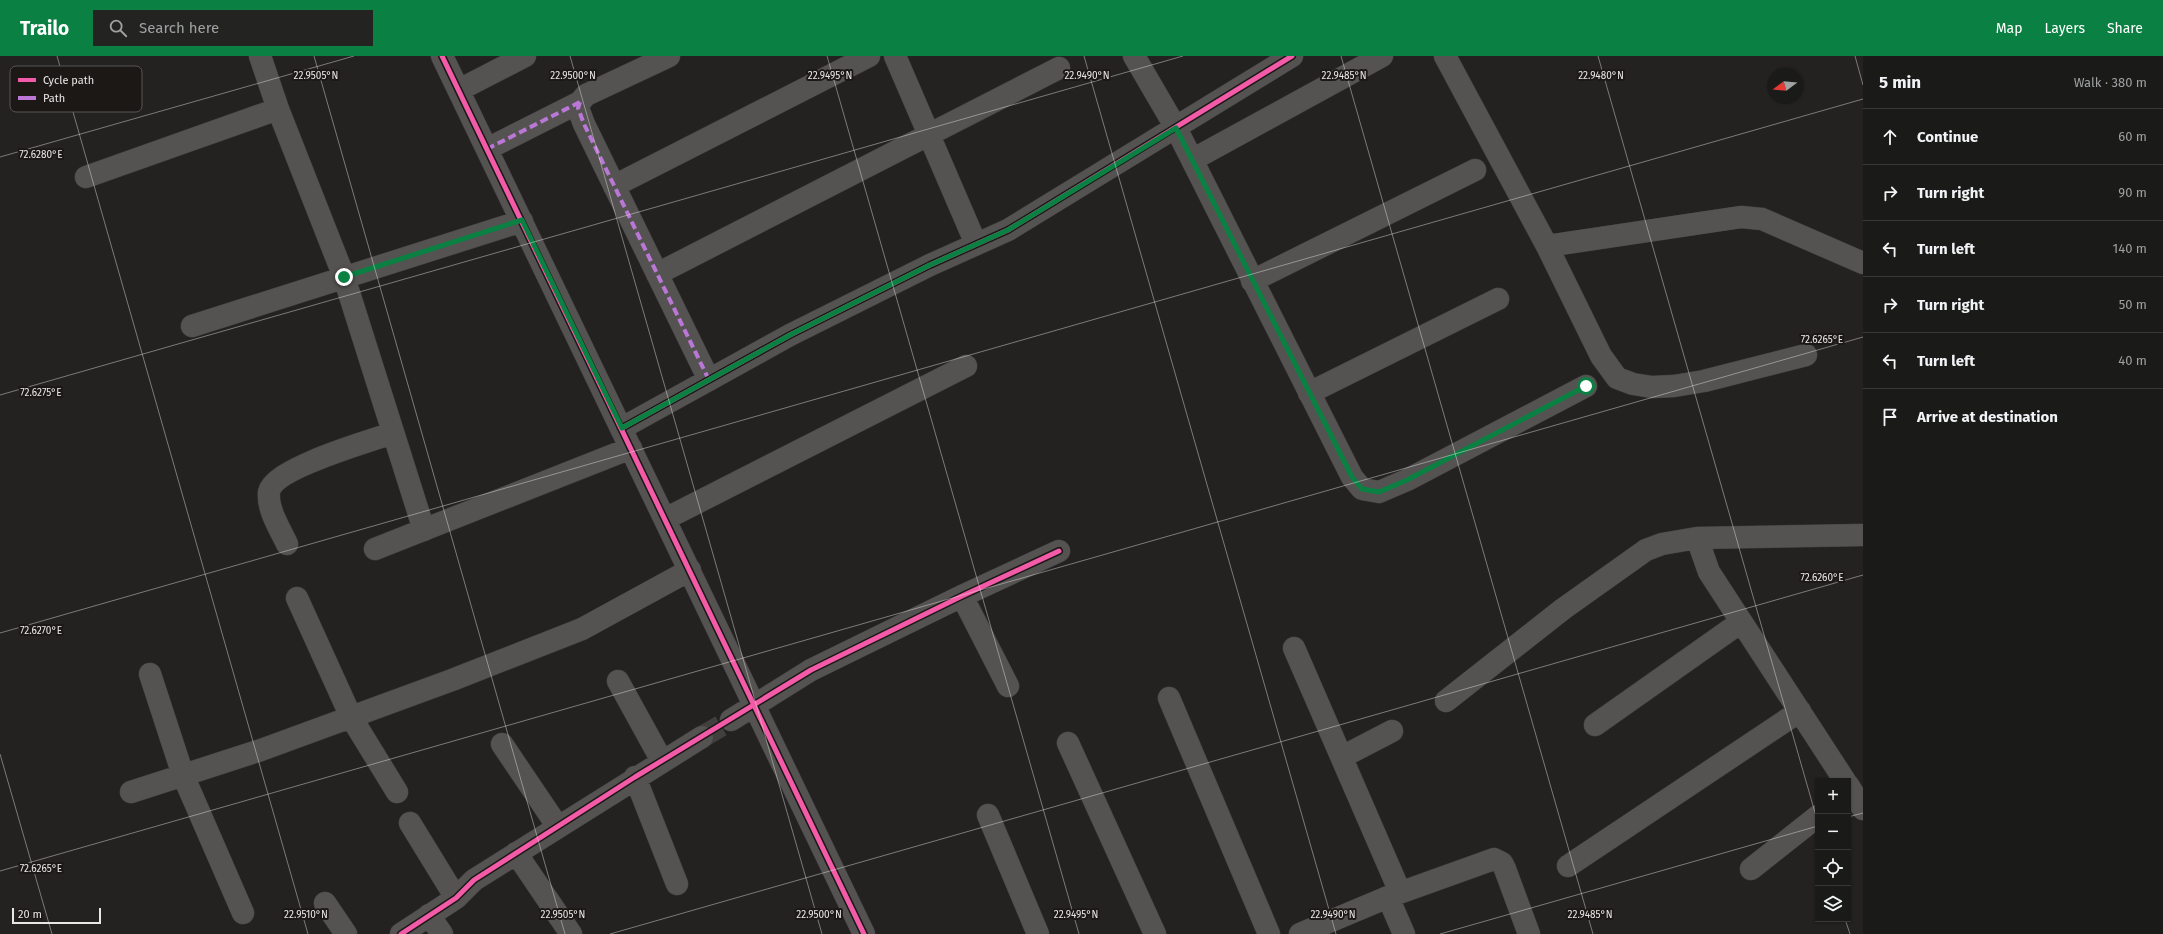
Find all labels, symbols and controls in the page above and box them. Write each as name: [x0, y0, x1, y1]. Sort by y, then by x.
search box: [93, 10, 373, 46]
text: Trailo: [20, 17, 69, 40]
icon: search: [107, 17, 129, 39]
text: Search here: [139, 19, 219, 37]
text: Map: [1996, 20, 2022, 37]
text: Layers: [2044, 20, 2085, 37]
text: Share: [2107, 20, 2143, 37]
legend: [10, 66, 142, 112]
north arrow: [1767, 68, 1803, 104]
text: 22.9505°N: [294, 70, 338, 82]
text: 22.9500°N: [550, 70, 596, 82]
text: 22.9495°N: [808, 70, 852, 82]
text: 22.9490°N: [1064, 70, 1110, 82]
text: 22.9485°N: [1322, 70, 1367, 82]
text: 22.9480°N: [1578, 70, 1624, 82]
text: 5 min: [1879, 72, 1921, 93]
text: Cycle path: [43, 74, 94, 87]
text: Walk · 380 m: [2074, 75, 2147, 90]
text: Path: [43, 92, 65, 105]
icon: ahead: [1879, 126, 1901, 148]
text: Continue: [1917, 128, 1978, 146]
text: 60 m: [2118, 129, 2147, 144]
text: 72.6280°E: [19, 149, 63, 161]
icon: right: [1879, 182, 1901, 204]
text: Turn right: [1917, 184, 1984, 202]
text: 90 m: [2118, 185, 2147, 200]
icon: left: [1879, 238, 1901, 260]
text: Turn left: [1917, 240, 1975, 258]
text: 140 m: [2113, 241, 2147, 256]
route end: [335, 268, 353, 286]
icon: right: [1879, 294, 1901, 316]
text: Turn right: [1917, 296, 1984, 314]
text: 50 m: [2119, 297, 2147, 312]
text: 72.6265°E: [1801, 334, 1843, 346]
icon: left: [1879, 350, 1901, 372]
text: Turn left: [1917, 352, 1975, 370]
text: 40 m: [2118, 353, 2147, 368]
route start: [1577, 377, 1595, 395]
text: 72.6275°E: [20, 387, 62, 399]
icon: arrive: [1879, 406, 1901, 428]
text: Arrive at destination: [1917, 408, 2058, 426]
text: 72.6260°E: [1800, 572, 1844, 584]
text: 72.6270°E: [20, 625, 62, 637]
map controls: [1815, 778, 1851, 922]
button: +: [1815, 778, 1851, 814]
button: −: [1815, 814, 1851, 850]
button: locate: [1815, 850, 1851, 886]
text: 72.6265°E: [20, 863, 62, 875]
button: layers: [1815, 886, 1851, 922]
scale bar: [12, 906, 101, 925]
text: 20 m: [18, 908, 42, 921]
text: 22.9510°N: [284, 909, 328, 921]
text: 22.9505°N: [541, 909, 585, 921]
text: 22.9500°N: [796, 909, 842, 921]
text: 22.9495°N: [1054, 909, 1098, 921]
text: 22.9490°N: [1310, 909, 1356, 921]
text: 22.9485°N: [1568, 909, 1613, 921]

